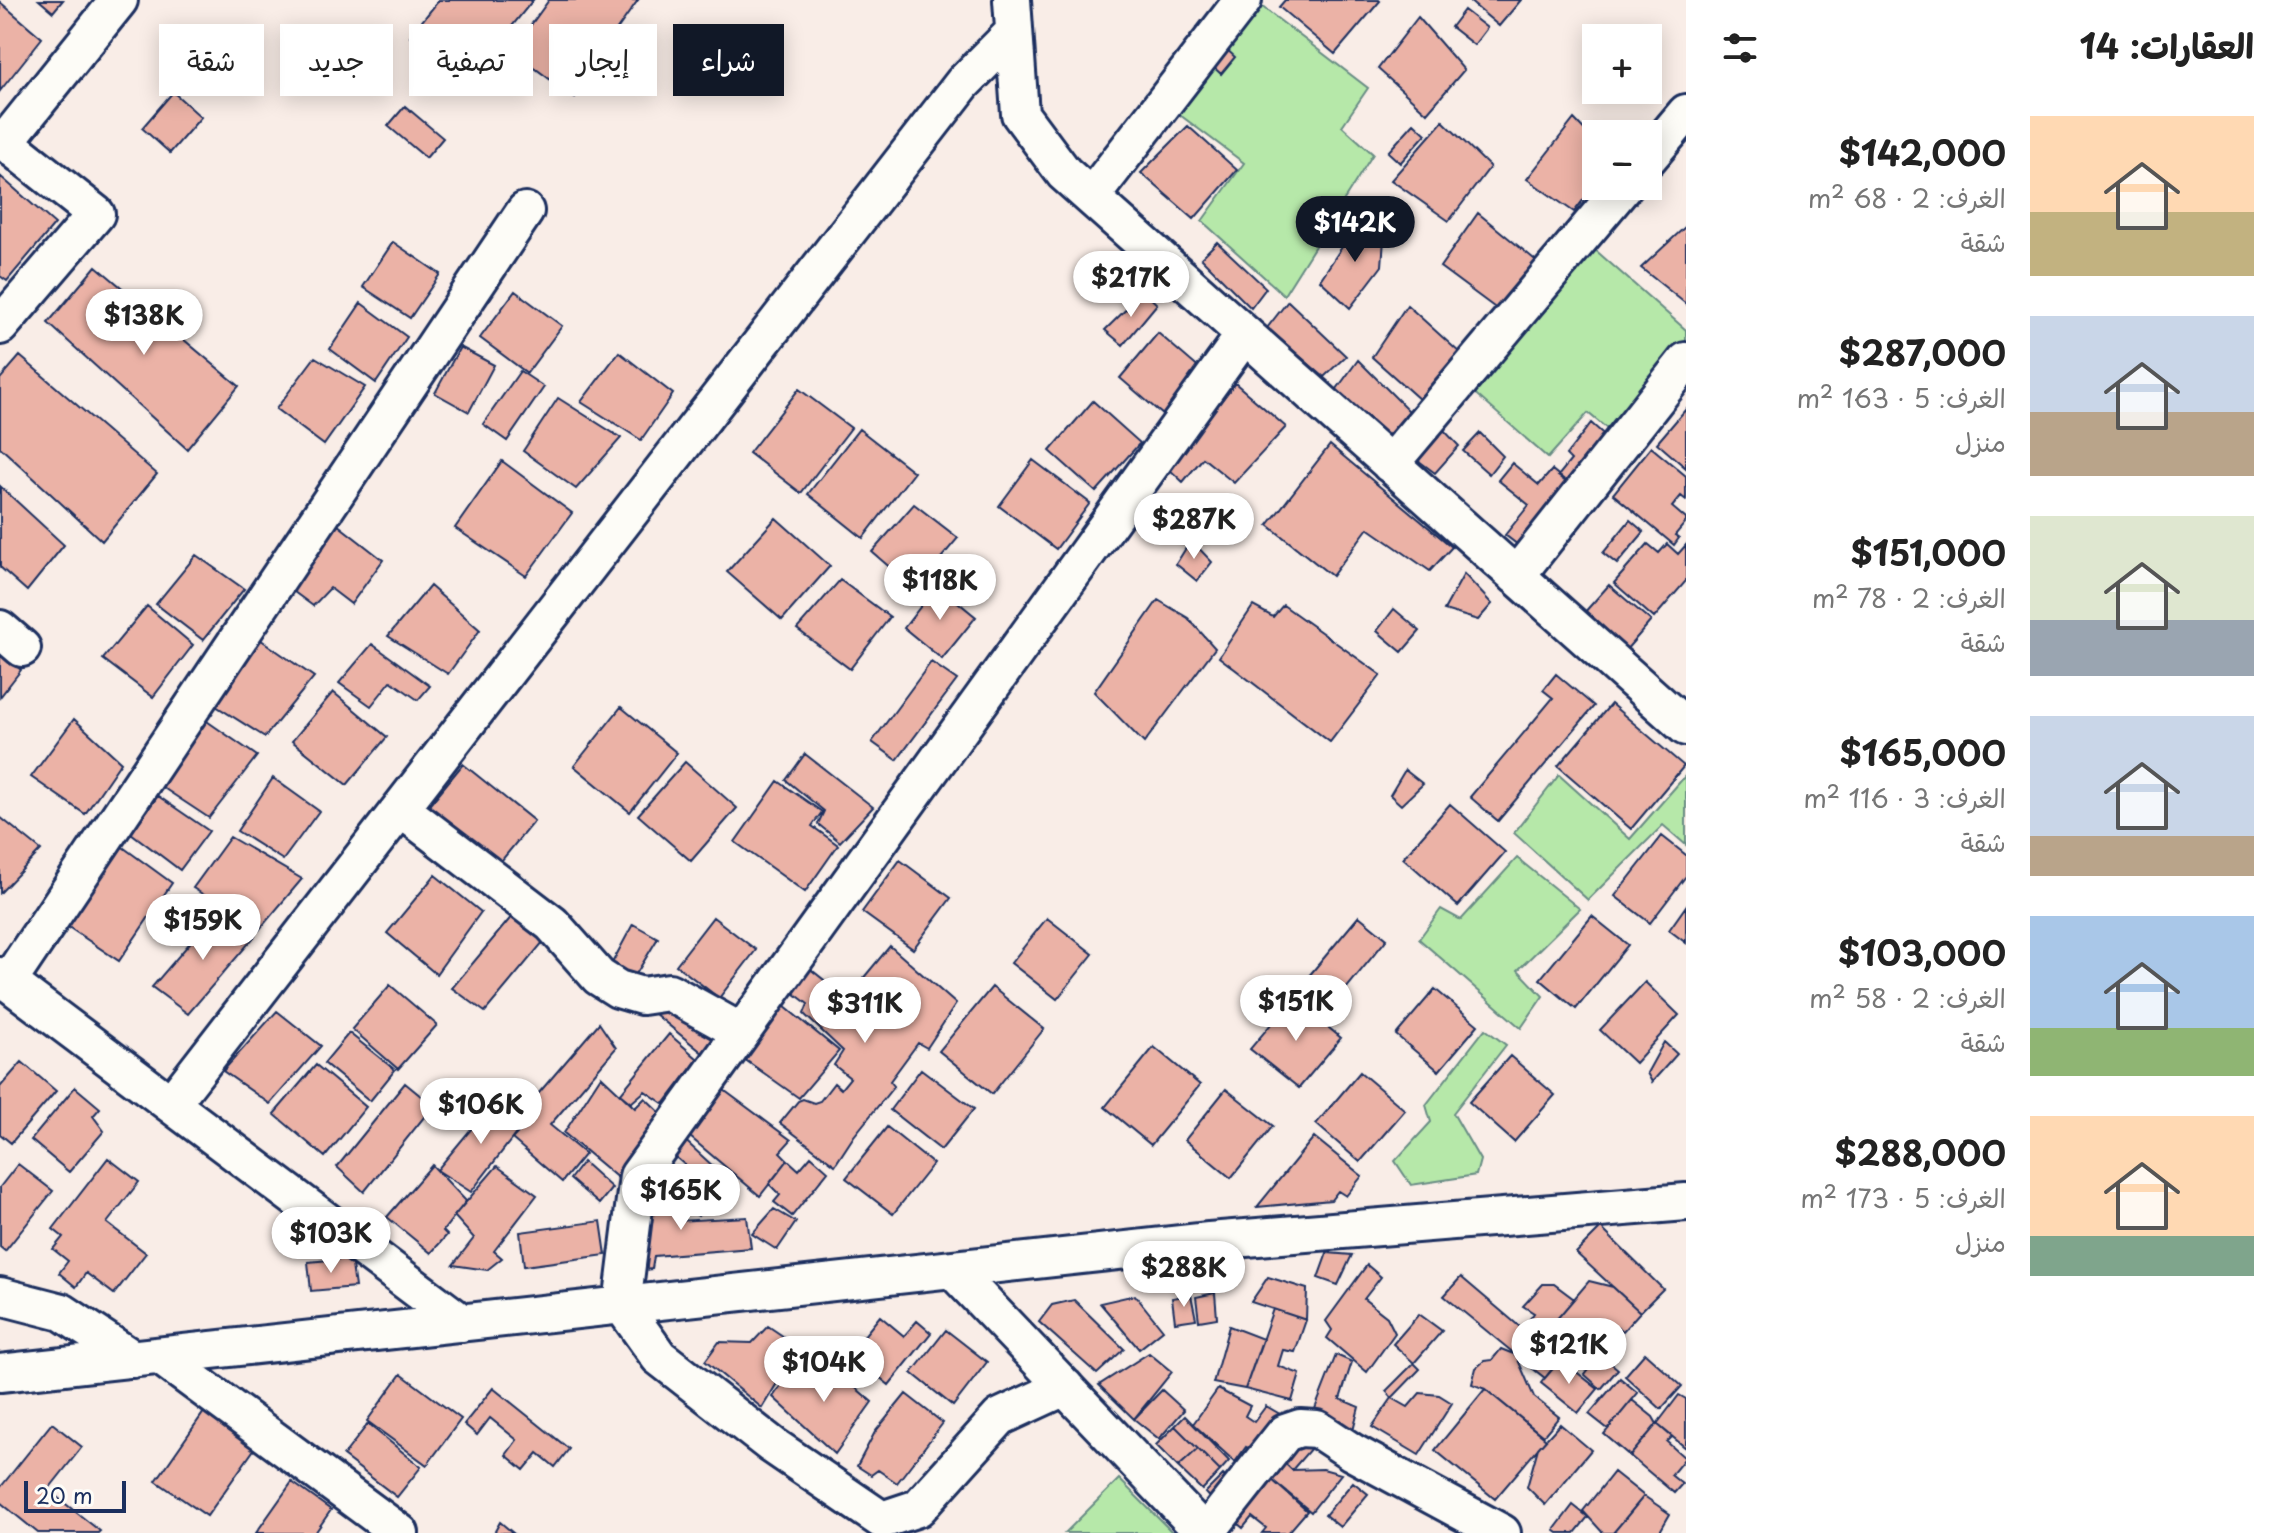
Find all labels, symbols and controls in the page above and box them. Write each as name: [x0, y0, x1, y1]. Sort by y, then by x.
text: العقارات: 14: [2080, 19, 2254, 71]
chip: شقة: [159, 24, 264, 96]
chip: جديد: [280, 24, 393, 96]
chip: تصفية: [409, 24, 533, 96]
chip: إيجار: [549, 24, 657, 96]
chip: شراء: [673, 24, 784, 96]
map controls: [1582, 24, 1662, 200]
button: +: [1582, 24, 1662, 104]
icon: filters: [1718, 26, 1762, 70]
button: −: [1582, 120, 1662, 200]
text: $142,000: [1839, 126, 2006, 178]
icon: home: [2094, 148, 2190, 244]
text: الغرف: 2 · 68 m²: [1808, 178, 2006, 217]
pin: $142K: [1299, 196, 1411, 264]
text: $142K: [1314, 202, 1396, 241]
text: شقة: [1961, 222, 2006, 261]
pin: $217K: [1075, 251, 1187, 319]
text: $217K: [1091, 257, 1171, 296]
pin: $138K: [88, 289, 200, 357]
text: $138K: [104, 295, 184, 334]
text: $287,000: [1839, 326, 2006, 378]
icon: home: [2094, 348, 2190, 444]
text: الغرف: 5 · 163 m²: [1796, 378, 2006, 417]
text: منزل: [1955, 422, 2006, 461]
pin: $287K: [1138, 493, 1250, 561]
text: $287K: [1152, 499, 1236, 538]
text: $151,000: [1851, 526, 2006, 578]
icon: home: [2094, 548, 2190, 644]
pin: $118K: [884, 554, 996, 622]
text: $118K: [902, 560, 978, 599]
text: الغرف: 2 · 78 m²: [1812, 578, 2006, 617]
text: شقة: [1961, 622, 2006, 661]
text: $165,000: [1840, 726, 2006, 778]
icon: home: [2094, 748, 2190, 844]
text: الغرف: 3 · 116 m²: [1803, 778, 2006, 817]
text: شقة: [1961, 822, 2006, 861]
pin: $159K: [147, 894, 259, 962]
text: $159K: [164, 900, 242, 939]
text: $103,000: [1838, 926, 2006, 978]
icon: home: [2094, 948, 2190, 1044]
pin: $151K: [1240, 975, 1352, 1043]
pin: $311K: [809, 977, 921, 1045]
text: الغرف: 2 · 58 m²: [1809, 978, 2006, 1017]
text: $151K: [1258, 981, 1334, 1020]
text: $311K: [827, 983, 903, 1022]
text: شقة: [1961, 1022, 2006, 1061]
pin: $106K: [425, 1078, 537, 1146]
text: $106K: [438, 1084, 524, 1123]
text: $288,000: [1835, 1126, 2006, 1178]
icon: home: [2094, 1148, 2190, 1244]
pin: $165K: [625, 1164, 737, 1232]
text: $165K: [640, 1170, 722, 1209]
text: الغرف: 5 · 173 m²: [1800, 1178, 2006, 1217]
pin: $103K: [275, 1207, 387, 1275]
text: $103K: [290, 1213, 372, 1252]
text: منزل: [1955, 1222, 2006, 1261]
pin: $288K: [1128, 1241, 1240, 1309]
text: $288K: [1141, 1247, 1227, 1286]
pin: $121K: [1513, 1318, 1625, 1386]
text: $121K: [1530, 1324, 1608, 1363]
pin: $104K: [768, 1336, 880, 1404]
text: $104K: [782, 1342, 866, 1381]
scale bar: [24, 1477, 126, 1513]
text: 20 m: [36, 1478, 93, 1511]

